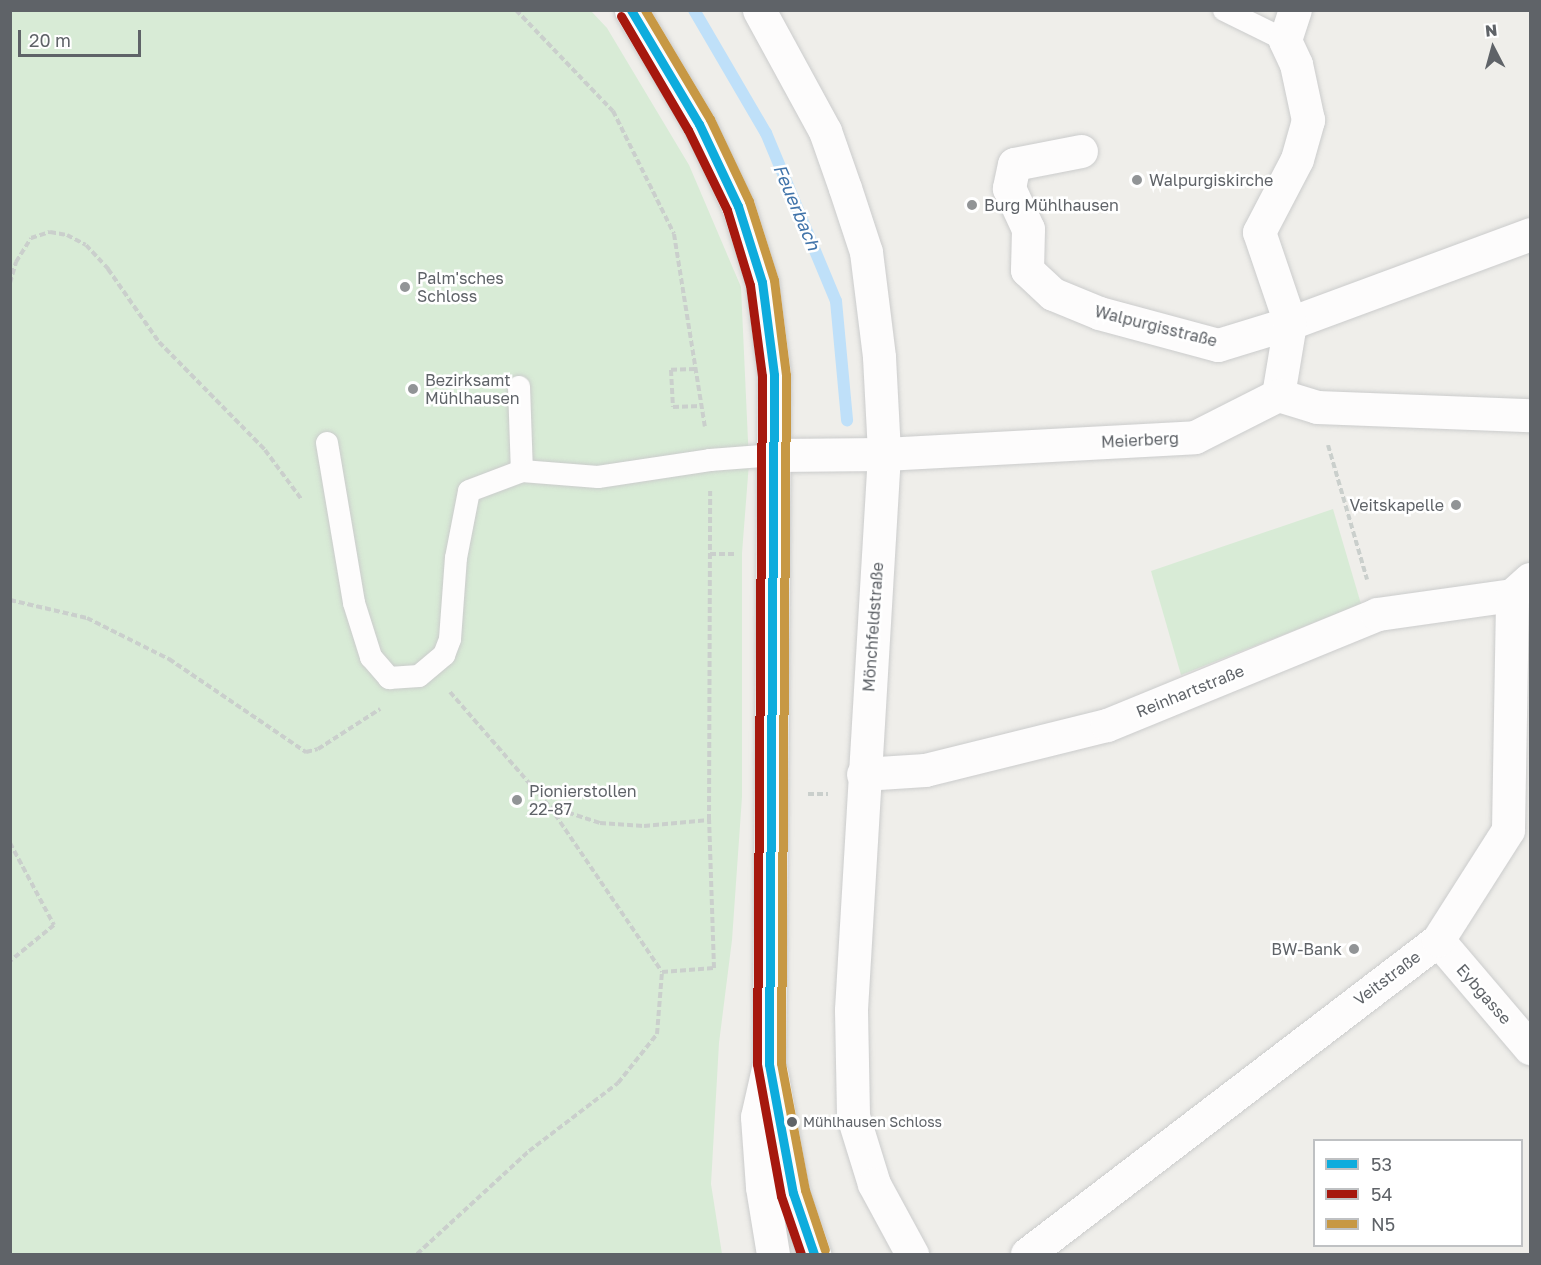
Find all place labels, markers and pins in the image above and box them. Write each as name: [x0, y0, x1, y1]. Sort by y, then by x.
place label: Walpurgiskirche: [1149, 170, 1273, 190]
marker: Walpurgiskirche: [1130, 173, 1144, 187]
place label: Burg Mühlhausen: [984, 195, 1119, 215]
marker: Burg Mühlhausen: [965, 198, 979, 212]
place label: Palm'sches Schloss: [417, 268, 504, 306]
marker: Palm'sches Schloss: [398, 280, 412, 294]
place label: Bezirksamt Mühlhausen: [425, 370, 520, 408]
marker: Bezirksamt Mühlhausen: [406, 382, 420, 396]
place label: Veitskapelle: [1349, 495, 1444, 515]
marker: Veitskapelle: [1449, 498, 1463, 512]
place label: Pionierstollen 22-87: [529, 781, 637, 819]
marker: Pionierstollen 22-87: [510, 793, 524, 807]
place label: BW-Bank: [1271, 939, 1342, 959]
marker: BW-Bank: [1347, 942, 1361, 956]
place label: Mühlhausen Schloss: [803, 1114, 942, 1130]
marker: Mühlhausen Schloss: [786, 1116, 798, 1128]

